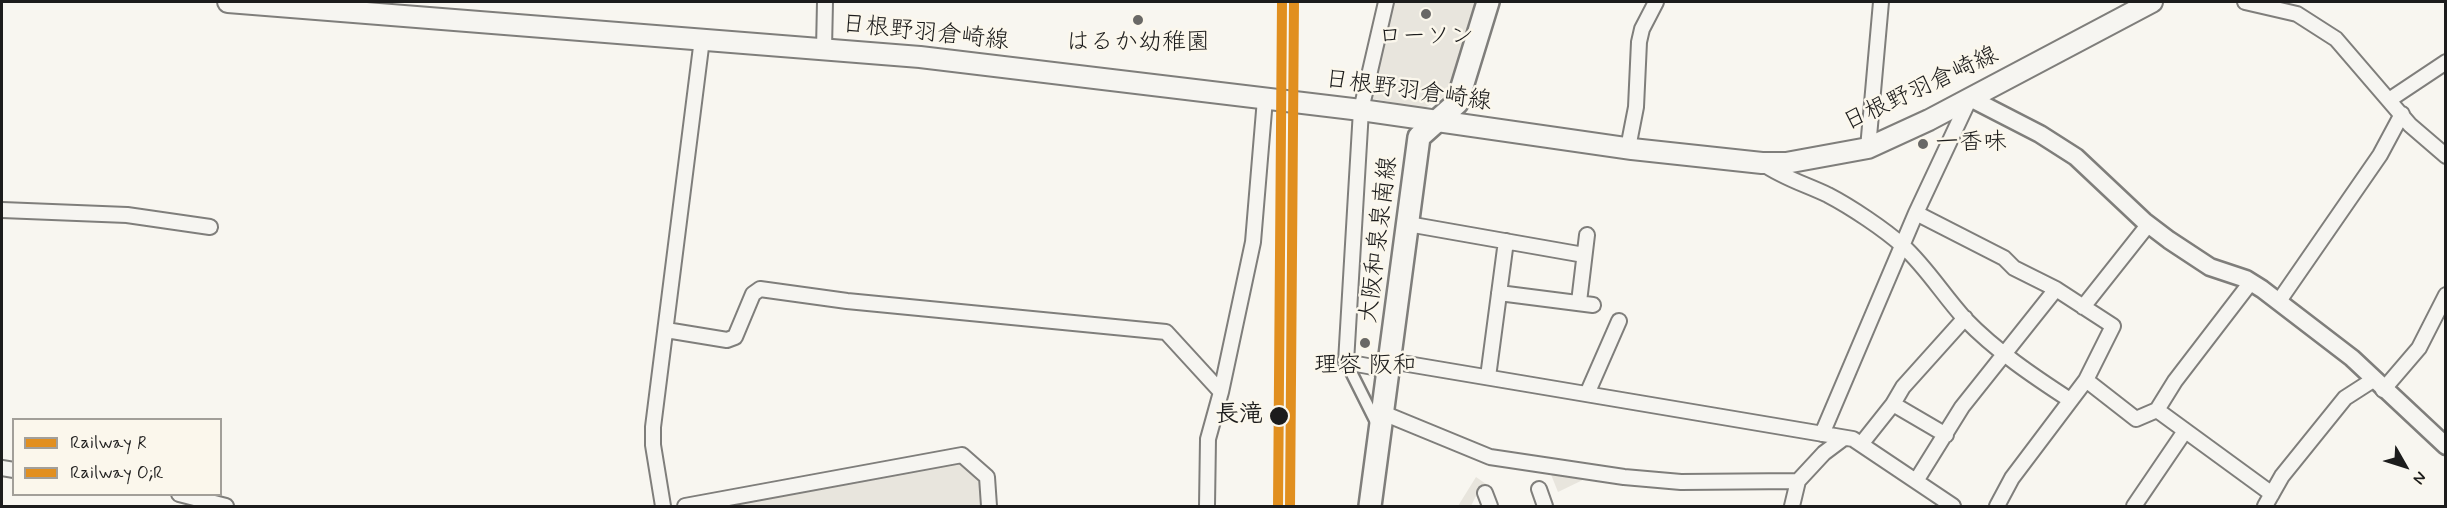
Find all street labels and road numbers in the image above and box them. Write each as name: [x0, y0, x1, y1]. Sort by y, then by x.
street label: 日根野羽倉崎線: [840, 11, 1010, 57]
street label: 日根野羽倉崎線: [1839, 41, 2003, 139]
street label: 日根野羽倉崎線: [1323, 66, 1493, 118]
street label: 大阪和泉泉南線: [1355, 155, 1405, 325]

